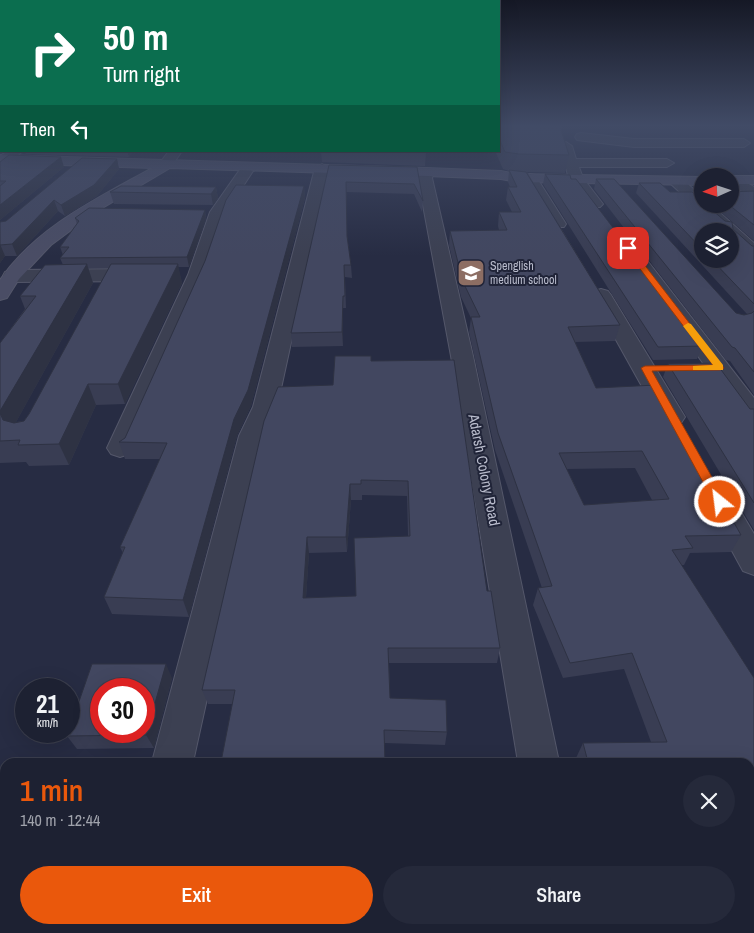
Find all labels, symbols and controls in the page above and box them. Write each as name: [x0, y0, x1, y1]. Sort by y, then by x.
text: 50 m: [103, 14, 168, 61]
icon: right: [20, 20, 85, 85]
text: Turn right: [103, 59, 180, 89]
icon: left: [66, 115, 94, 143]
text: Then: [20, 116, 56, 142]
north arrow: [694, 168, 739, 212]
map controls: [694, 168, 739, 268]
button: layers: [694, 223, 739, 268]
pin: [607, 227, 649, 269]
icon: arrive: [614, 234, 642, 262]
school or university icon: Spenglish medium school: [456, 258, 486, 288]
place label: Spenglish medium school: [490, 258, 557, 288]
street label: Adarsh Colony Road: [463, 411, 506, 528]
position arrow: [693, 475, 745, 527]
speed limit sign: 30: [90, 678, 155, 743]
text: 21: [36, 687, 59, 721]
text: km/h: [37, 715, 58, 731]
text: 1 min: [20, 770, 83, 810]
button: close: [683, 775, 735, 827]
text: 140 m · 12:44: [20, 809, 100, 831]
button: Exit: [20, 866, 373, 924]
button: Share: [383, 866, 735, 924]

